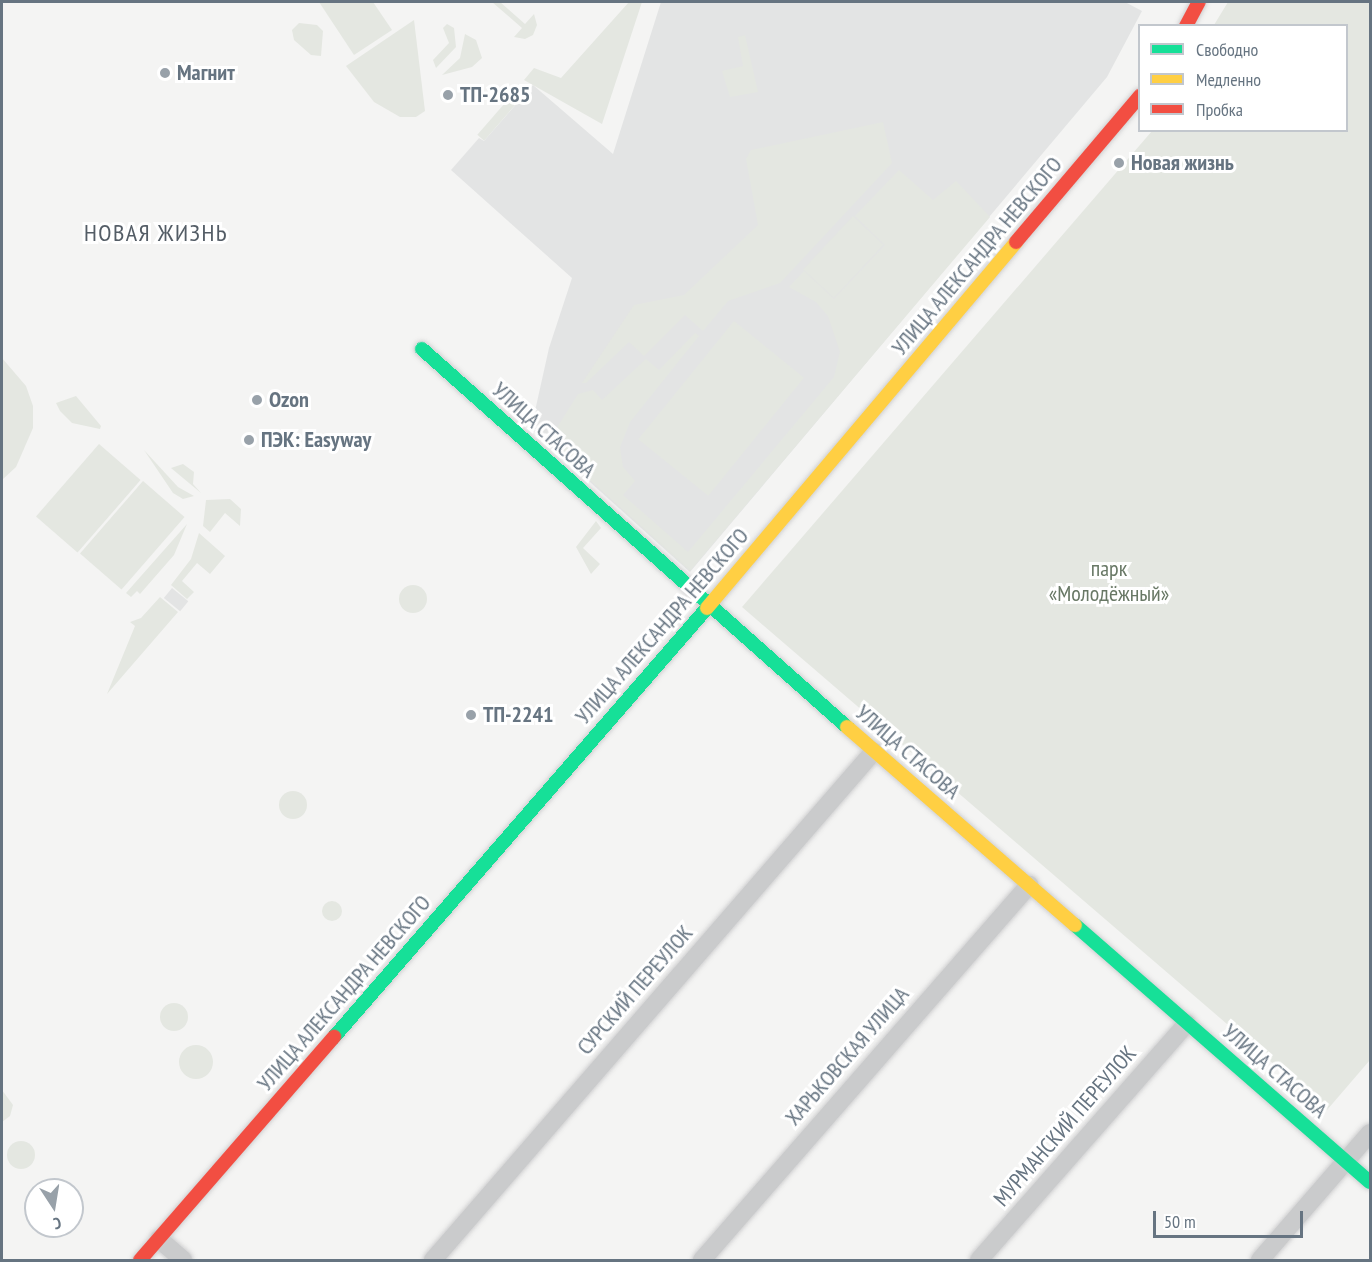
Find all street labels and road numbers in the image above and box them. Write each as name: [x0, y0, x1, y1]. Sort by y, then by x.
street label: УЛИЦА АЛЕКСАНДРА НЕВСКОГО: [886, 151, 1068, 361]
street label: УЛИЦА СТАСОВА: [487, 377, 601, 483]
street label: УЛИЦА АЛЕКСАНДРА НЕВСКОГО: [569, 522, 755, 730]
street label: УЛИЦА СТАСОВА: [850, 699, 966, 805]
street label: УЛИЦА АЛЕКСАНДРА НЕВСКОГО: [251, 889, 437, 1097]
street label: СУРСКИЙ ПЕРЕУЛОК: [572, 920, 698, 1060]
street label: ХАРЬКОВСКАЯ УЛИЦА: [780, 981, 914, 1131]
street label: УЛИЦА СТАСОВА: [1217, 1018, 1333, 1124]
street label: МУРМАНСКИЙ ПЕРЕУЛОК: [988, 1041, 1142, 1211]

